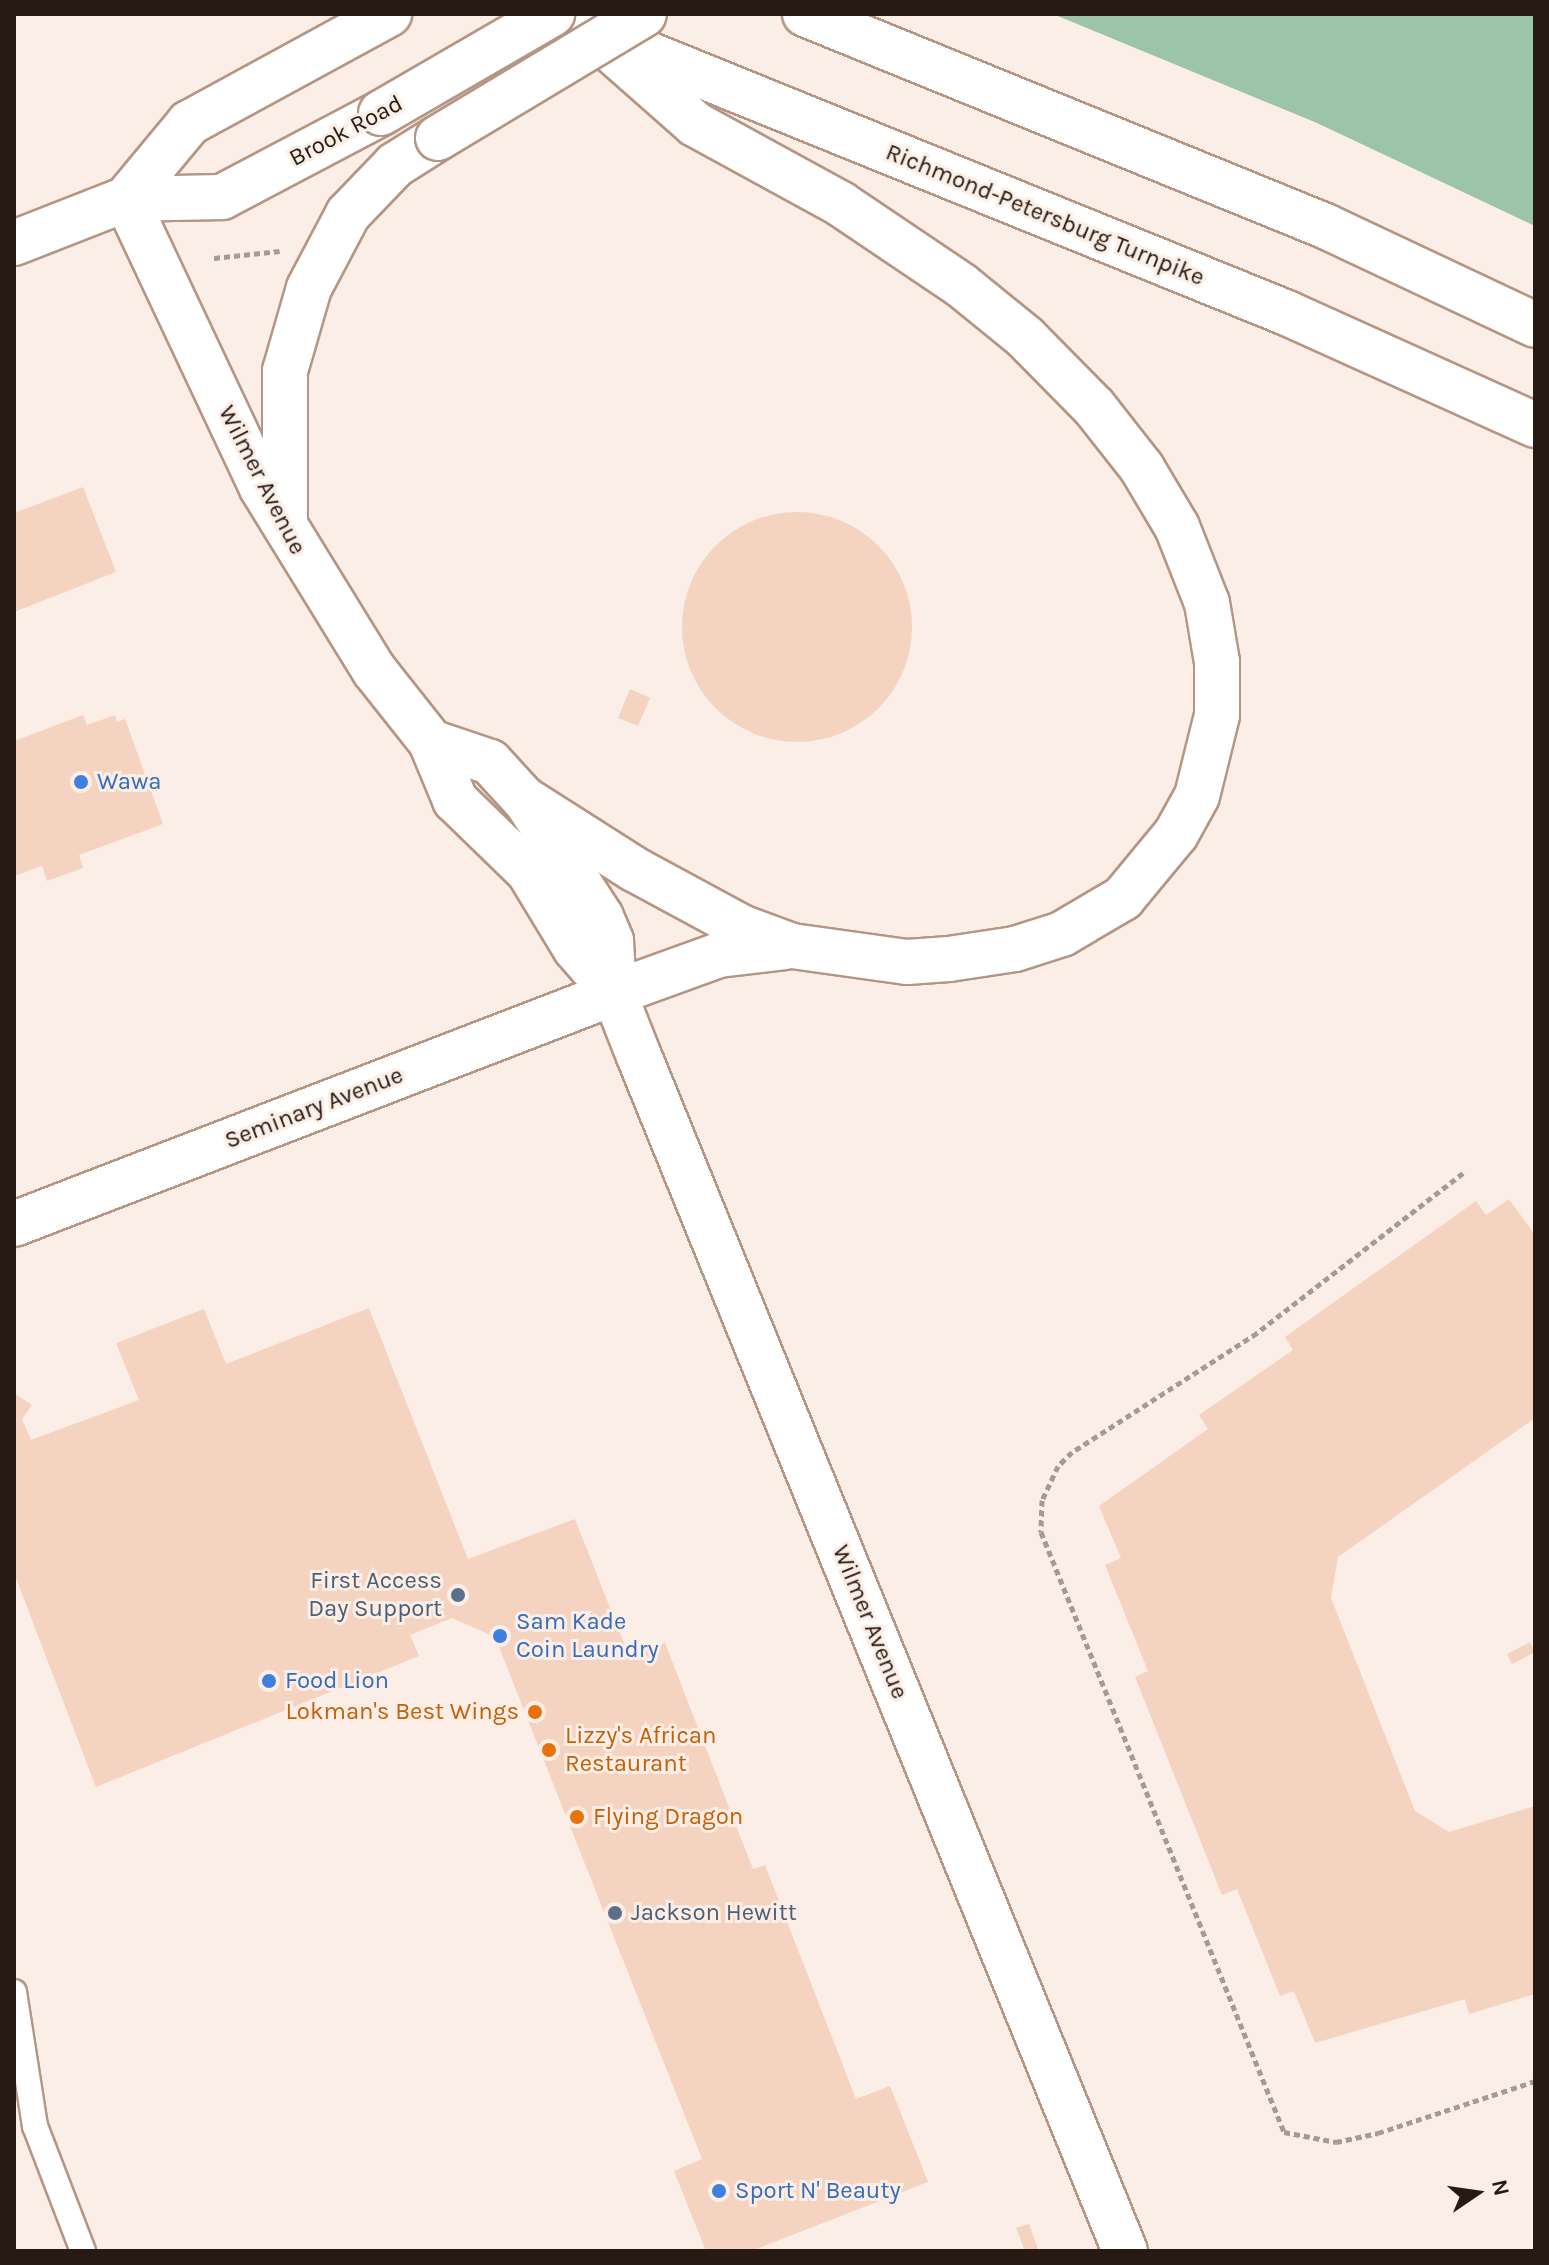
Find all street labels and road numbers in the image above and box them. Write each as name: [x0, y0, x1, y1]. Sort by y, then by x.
street label: Brook Road: [284, 89, 408, 173]
street label: Richmond-Petersburg Turnpike: [882, 138, 1208, 292]
street label: Wilmer Avenue: [212, 401, 312, 559]
street label: Seminary Avenue: [221, 1061, 407, 1155]
street label: Wilmer Avenue: [826, 1541, 914, 1703]

